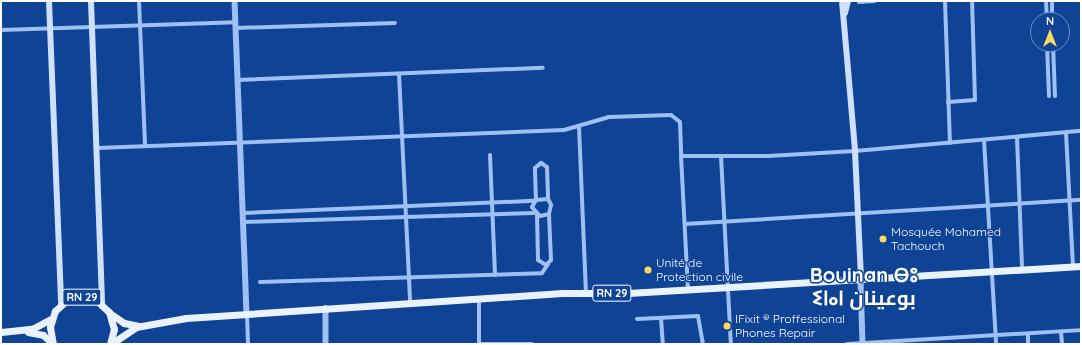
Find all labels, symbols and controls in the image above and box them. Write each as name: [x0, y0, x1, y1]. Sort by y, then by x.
north arrow: [1030, 12, 1070, 52]
text: N: [1046, 14, 1054, 28]
place label: Mosquée Mohamed Tachouch: [891, 225, 1001, 253]
marker: Mosquée Mohamed Tachouch: [878, 234, 888, 244]
place label: Unité de Protection civile: [656, 256, 743, 284]
district label: Bouinan ⴱⵓ ⵉⵏⴰⵏ بوعينان: [810, 263, 918, 310]
marker: Unité de Protection civile: [643, 265, 653, 275]
road number: RN 29: [592, 284, 632, 302]
road number: RN 29: [62, 288, 102, 306]
place label: IFixit ® Proffessional Phones Repair: [735, 312, 845, 340]
marker: IFixit ® Proffessional Phones Repair: [722, 321, 732, 331]

